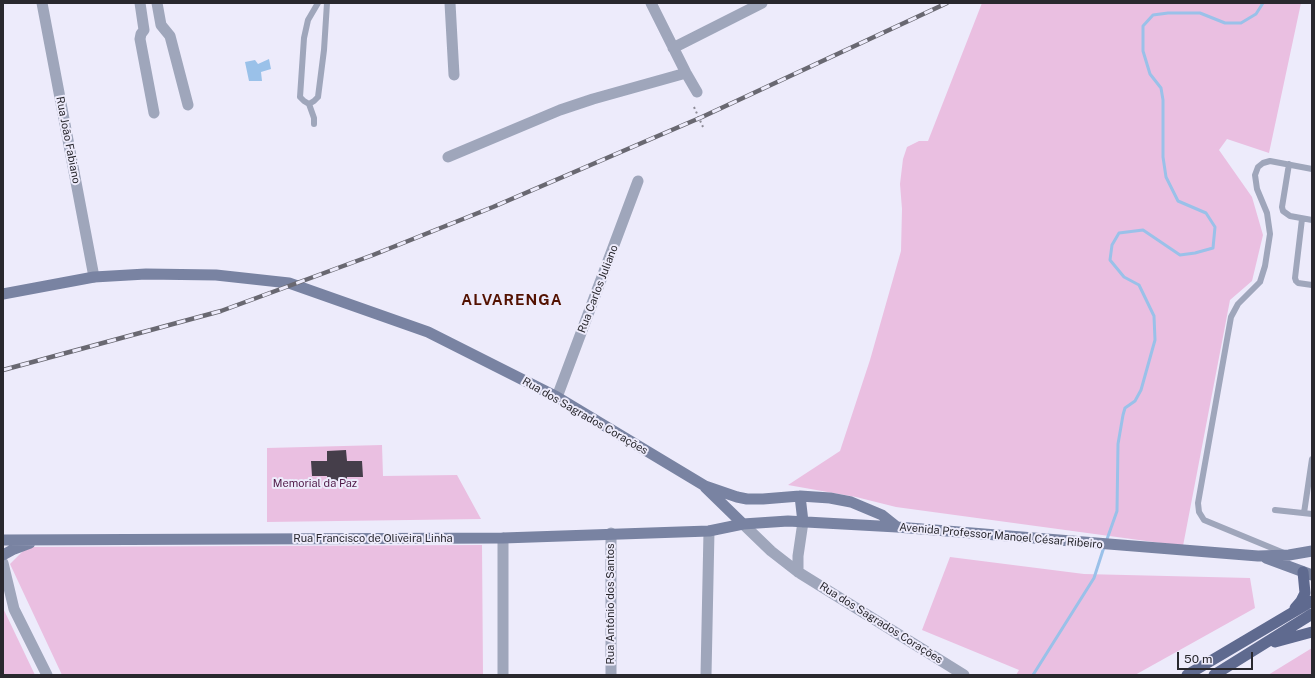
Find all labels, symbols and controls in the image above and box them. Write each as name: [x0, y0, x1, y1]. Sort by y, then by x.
street label: Rua João Fabiano: [53, 95, 83, 185]
street label: Rua Carlos Juliano: [575, 243, 621, 335]
district label: ALVARENGA: [461, 291, 563, 309]
street label: Rua dos Sagrados Corações: [520, 375, 650, 457]
park label: Memorial da Paz: [273, 477, 357, 491]
street label: Avenida Professor Manoel César Ribeiro: [899, 521, 1103, 551]
street label: Rua Francisco de Oliveira Linha: [293, 532, 453, 546]
street label: Rua Antônio dos Santos: [604, 543, 618, 665]
street label: Rua dos Sagrados Corações: [817, 580, 945, 666]
scale bar: [1179, 644, 1255, 670]
text: 50 m: [1184, 652, 1212, 666]

